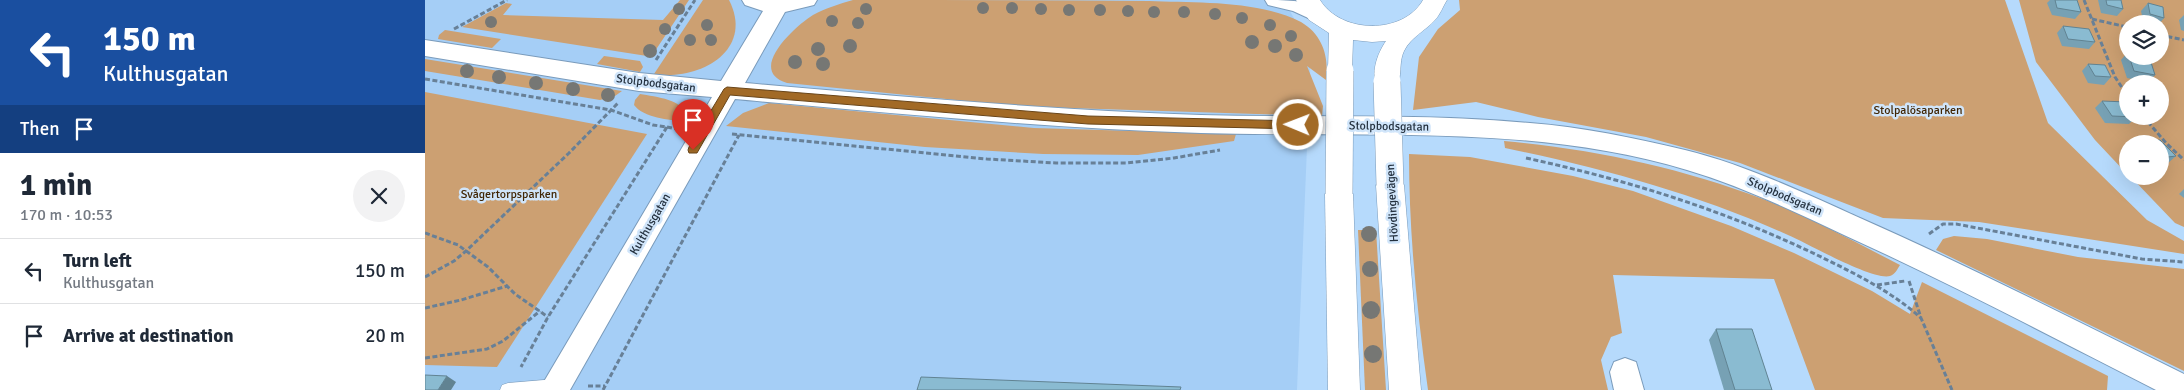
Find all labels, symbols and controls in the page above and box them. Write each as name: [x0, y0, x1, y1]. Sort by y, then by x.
map controls: [2119, 15, 2169, 185]
button: layers: [2119, 15, 2169, 65]
text: 150 m: [103, 17, 196, 60]
icon: left: [20, 20, 85, 85]
text: Kulthusgatan: [103, 60, 229, 87]
street label: Stolpbodsgatan: [615, 71, 697, 96]
button: +: [2119, 75, 2169, 125]
position arrow: [1271, 98, 1323, 150]
pin: [672, 99, 714, 150]
park label: Stolpalösaparken: [1873, 103, 1963, 118]
icon: arrive: [679, 106, 707, 134]
icon: arrive: [70, 115, 98, 143]
text: Then: [20, 117, 60, 141]
street label: Stolpbodsgatan: [1349, 118, 1429, 135]
button: −: [2119, 135, 2169, 185]
street label: Hövdingevägen: [1383, 163, 1402, 242]
text: 1 min: [20, 167, 92, 204]
button: close: [353, 170, 405, 222]
street label: Stolpbodsgatan: [1745, 174, 1825, 219]
park label: Svågertorpsparken: [461, 187, 557, 202]
street label: Kulthusgatan: [627, 191, 674, 258]
text: 170 m · 10:53: [20, 205, 113, 225]
text: Turn left: [63, 249, 132, 273]
icon: left: [20, 257, 48, 285]
text: 150 m: [355, 259, 405, 283]
text: Kulthusgatan: [63, 273, 154, 293]
icon: arrive: [20, 322, 48, 350]
text: Arrive at destination: [63, 324, 234, 348]
text: 20 m: [365, 324, 405, 348]

